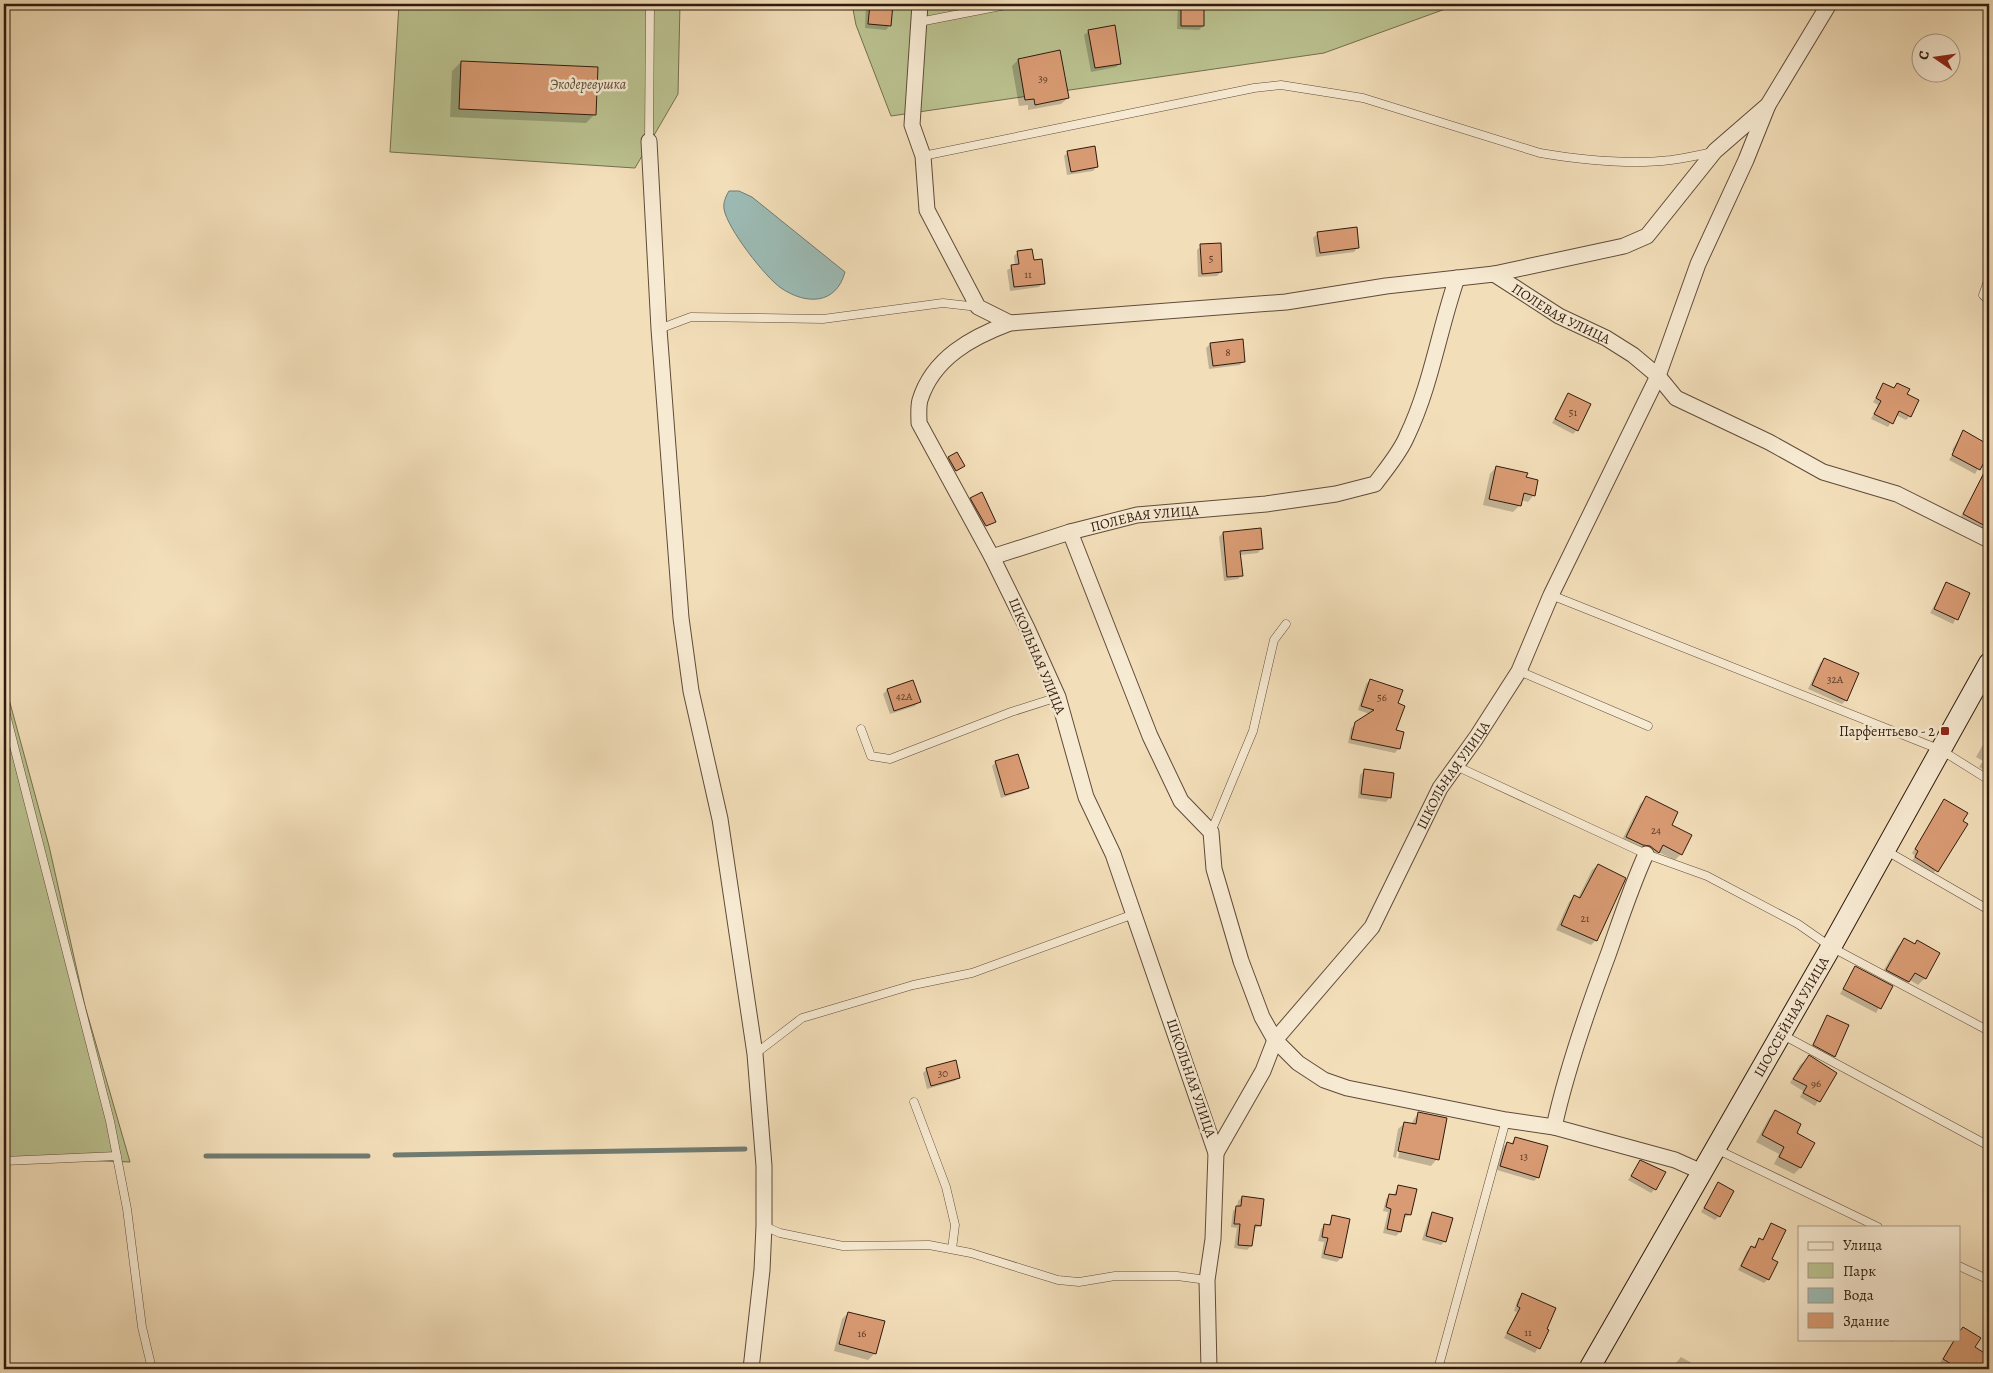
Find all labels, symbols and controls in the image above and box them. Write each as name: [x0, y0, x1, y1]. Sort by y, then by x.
north arrow: [1910, 32, 1960, 82]
text: С: [1914, 48, 1934, 62]
house number: 39: [1038, 71, 1048, 86]
park label: Экодеревушка: [550, 75, 627, 94]
house number: 5: [1209, 251, 1214, 266]
house number: 11: [1024, 267, 1032, 282]
street label: ПОЛЕВАЯ УЛИЦА: [1508, 279, 1614, 349]
house number: 8: [1225, 345, 1231, 360]
house number: 51: [1569, 405, 1577, 420]
street label: ПОЛЕВАЯ УЛИЦА: [1088, 500, 1200, 536]
street label: ШКОЛЬНАЯ УЛИЦА: [1004, 595, 1070, 718]
house number: 32А: [1827, 672, 1844, 687]
house number: 42А: [896, 689, 913, 704]
house number: 56: [1377, 690, 1387, 705]
street label: ШКОЛЬНАЯ УЛИЦА: [1412, 717, 1494, 833]
place label: Парфентьево - 2: [1839, 722, 1935, 741]
marker: Парфентьево - 2: [1939, 725, 1951, 737]
house number: 24: [1651, 823, 1661, 838]
house number: 21: [1581, 911, 1590, 926]
street label: ШОССЕЙНАЯ УЛИЦА: [1749, 952, 1833, 1081]
street label: ШКОЛЬНАЯ УЛИЦА: [1162, 1016, 1221, 1141]
house number: 30: [938, 1066, 948, 1081]
house number: 96: [1811, 1076, 1821, 1091]
house number: 13: [1520, 1149, 1528, 1164]
legend: [1798, 1226, 1960, 1340]
text: Улица: [1843, 1235, 1882, 1255]
text: Парк: [1843, 1261, 1876, 1281]
text: Вода: [1843, 1285, 1874, 1305]
text: Здание: [1843, 1311, 1890, 1331]
house number: 11: [1524, 1325, 1532, 1340]
house number: 16: [858, 1326, 866, 1341]

